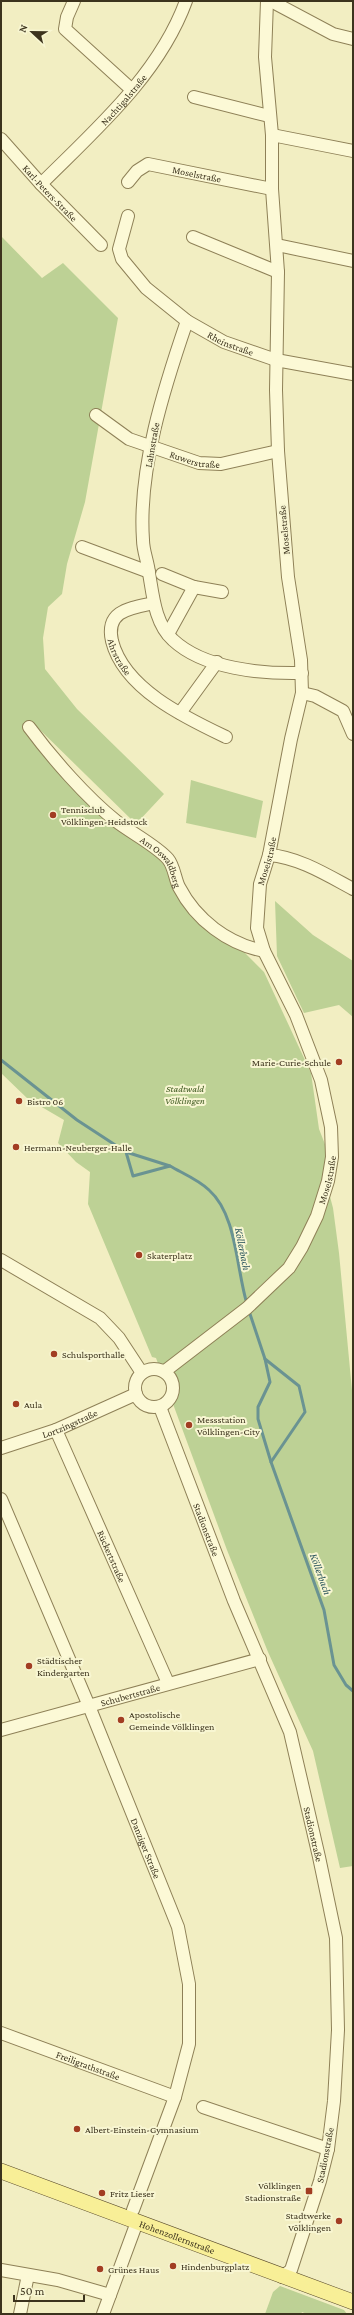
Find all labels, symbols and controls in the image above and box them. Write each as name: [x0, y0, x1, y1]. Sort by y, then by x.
north arrow: [12, 12, 52, 52]
text: N: [16, 22, 30, 34]
street label: Nachtigalstraße: [98, 71, 149, 127]
street label: Karl-Peters-Straße: [21, 162, 80, 224]
street label: Moselstraße: [171, 164, 223, 184]
street label: Rheinstraße: [206, 328, 255, 357]
street label: Lahnstraße: [143, 421, 161, 468]
street label: Ruwerstraße: [168, 448, 221, 469]
street label: Moselstraße: [276, 504, 292, 555]
street label: Ahrstraße: [106, 637, 134, 678]
place label: Tennisclub Völklingen-Heidstock: [61, 804, 148, 827]
marker: Tennisclub Völklingen-Heidstock: [48, 810, 58, 820]
street label: Am Oswaldberg: [138, 834, 184, 889]
street label: Moselstraße: [255, 835, 278, 886]
place label: Marie-Curie-Schule: [252, 1057, 332, 1068]
marker: Marie-Curie-Schule: [334, 1057, 344, 1067]
park label: Stadtwald Völklingen: [165, 1083, 205, 1106]
marker: Bistro 06: [14, 1096, 24, 1106]
place label: Bistro 06: [27, 1096, 63, 1107]
marker: Hermann-Neuberger-Halle: [11, 1142, 21, 1152]
place label: Hermann-Neuberger-Halle: [24, 1142, 133, 1153]
street label: Moselstraße: [316, 1154, 338, 1206]
water label: Köllerbach: [233, 1227, 253, 1271]
marker: Skaterplatz: [134, 1250, 144, 1260]
place label: Skaterplatz: [147, 1250, 192, 1261]
marker: Schulsporthalle: [49, 1349, 59, 1359]
place label: Schulsporthalle: [62, 1349, 125, 1360]
marker: Aula: [11, 1399, 21, 1409]
place label: Aula: [24, 1399, 43, 1410]
street label: Lortzingstraße: [41, 1406, 100, 1440]
place label: Messstation Völklingen-City: [197, 1414, 260, 1437]
marker: Messstation Völklingen-City: [184, 1420, 194, 1430]
street label: Stadionstraße: [192, 1501, 222, 1558]
street label: Rückertstraße: [96, 1528, 128, 1585]
water label: Köllerbach: [308, 1552, 334, 1596]
place label: Städtischer Kindergarten: [37, 1655, 90, 1678]
marker: Städtischer Kindergarten: [24, 1661, 34, 1671]
street label: Schubertstraße: [99, 1681, 162, 1708]
place label: Apostolische Gemeinde Völklingen: [129, 1709, 215, 1732]
marker: Apostolische Gemeinde Völklingen: [116, 1715, 126, 1725]
street label: Stadionstraße: [302, 1806, 325, 1863]
street label: Danziger Straße: [129, 1816, 163, 1880]
street label: Freiligrathstraße: [55, 2048, 122, 2082]
marker: Albert-Einstein-Gymnasium: [72, 2124, 82, 2134]
place label: Albert-Einstein-Gymnasium: [85, 2124, 199, 2135]
street label: Stadionstraße: [314, 2126, 336, 2184]
place label: Völklingen Stadionstraße: [245, 2180, 302, 2203]
marker: Völklingen Stadionstraße: [304, 2186, 314, 2196]
marker: Fritz Lieser: [97, 2188, 107, 2198]
place label: Fritz Lieser: [110, 2188, 155, 2199]
place label: Stadtwerke Völklingen: [286, 2210, 332, 2233]
marker: Stadtwerke Völklingen: [334, 2216, 344, 2226]
street label: Hohenzollernstraße: [138, 2218, 217, 2256]
marker: Hindenburgplatz: [168, 2261, 178, 2271]
place label: Hindenburgplatz: [181, 2261, 249, 2272]
marker: Grünes Haus: [95, 2264, 105, 2274]
place label: Grünes Haus: [108, 2264, 159, 2275]
scale bar: [14, 2277, 84, 2303]
text: 50 m: [20, 2284, 45, 2298]

